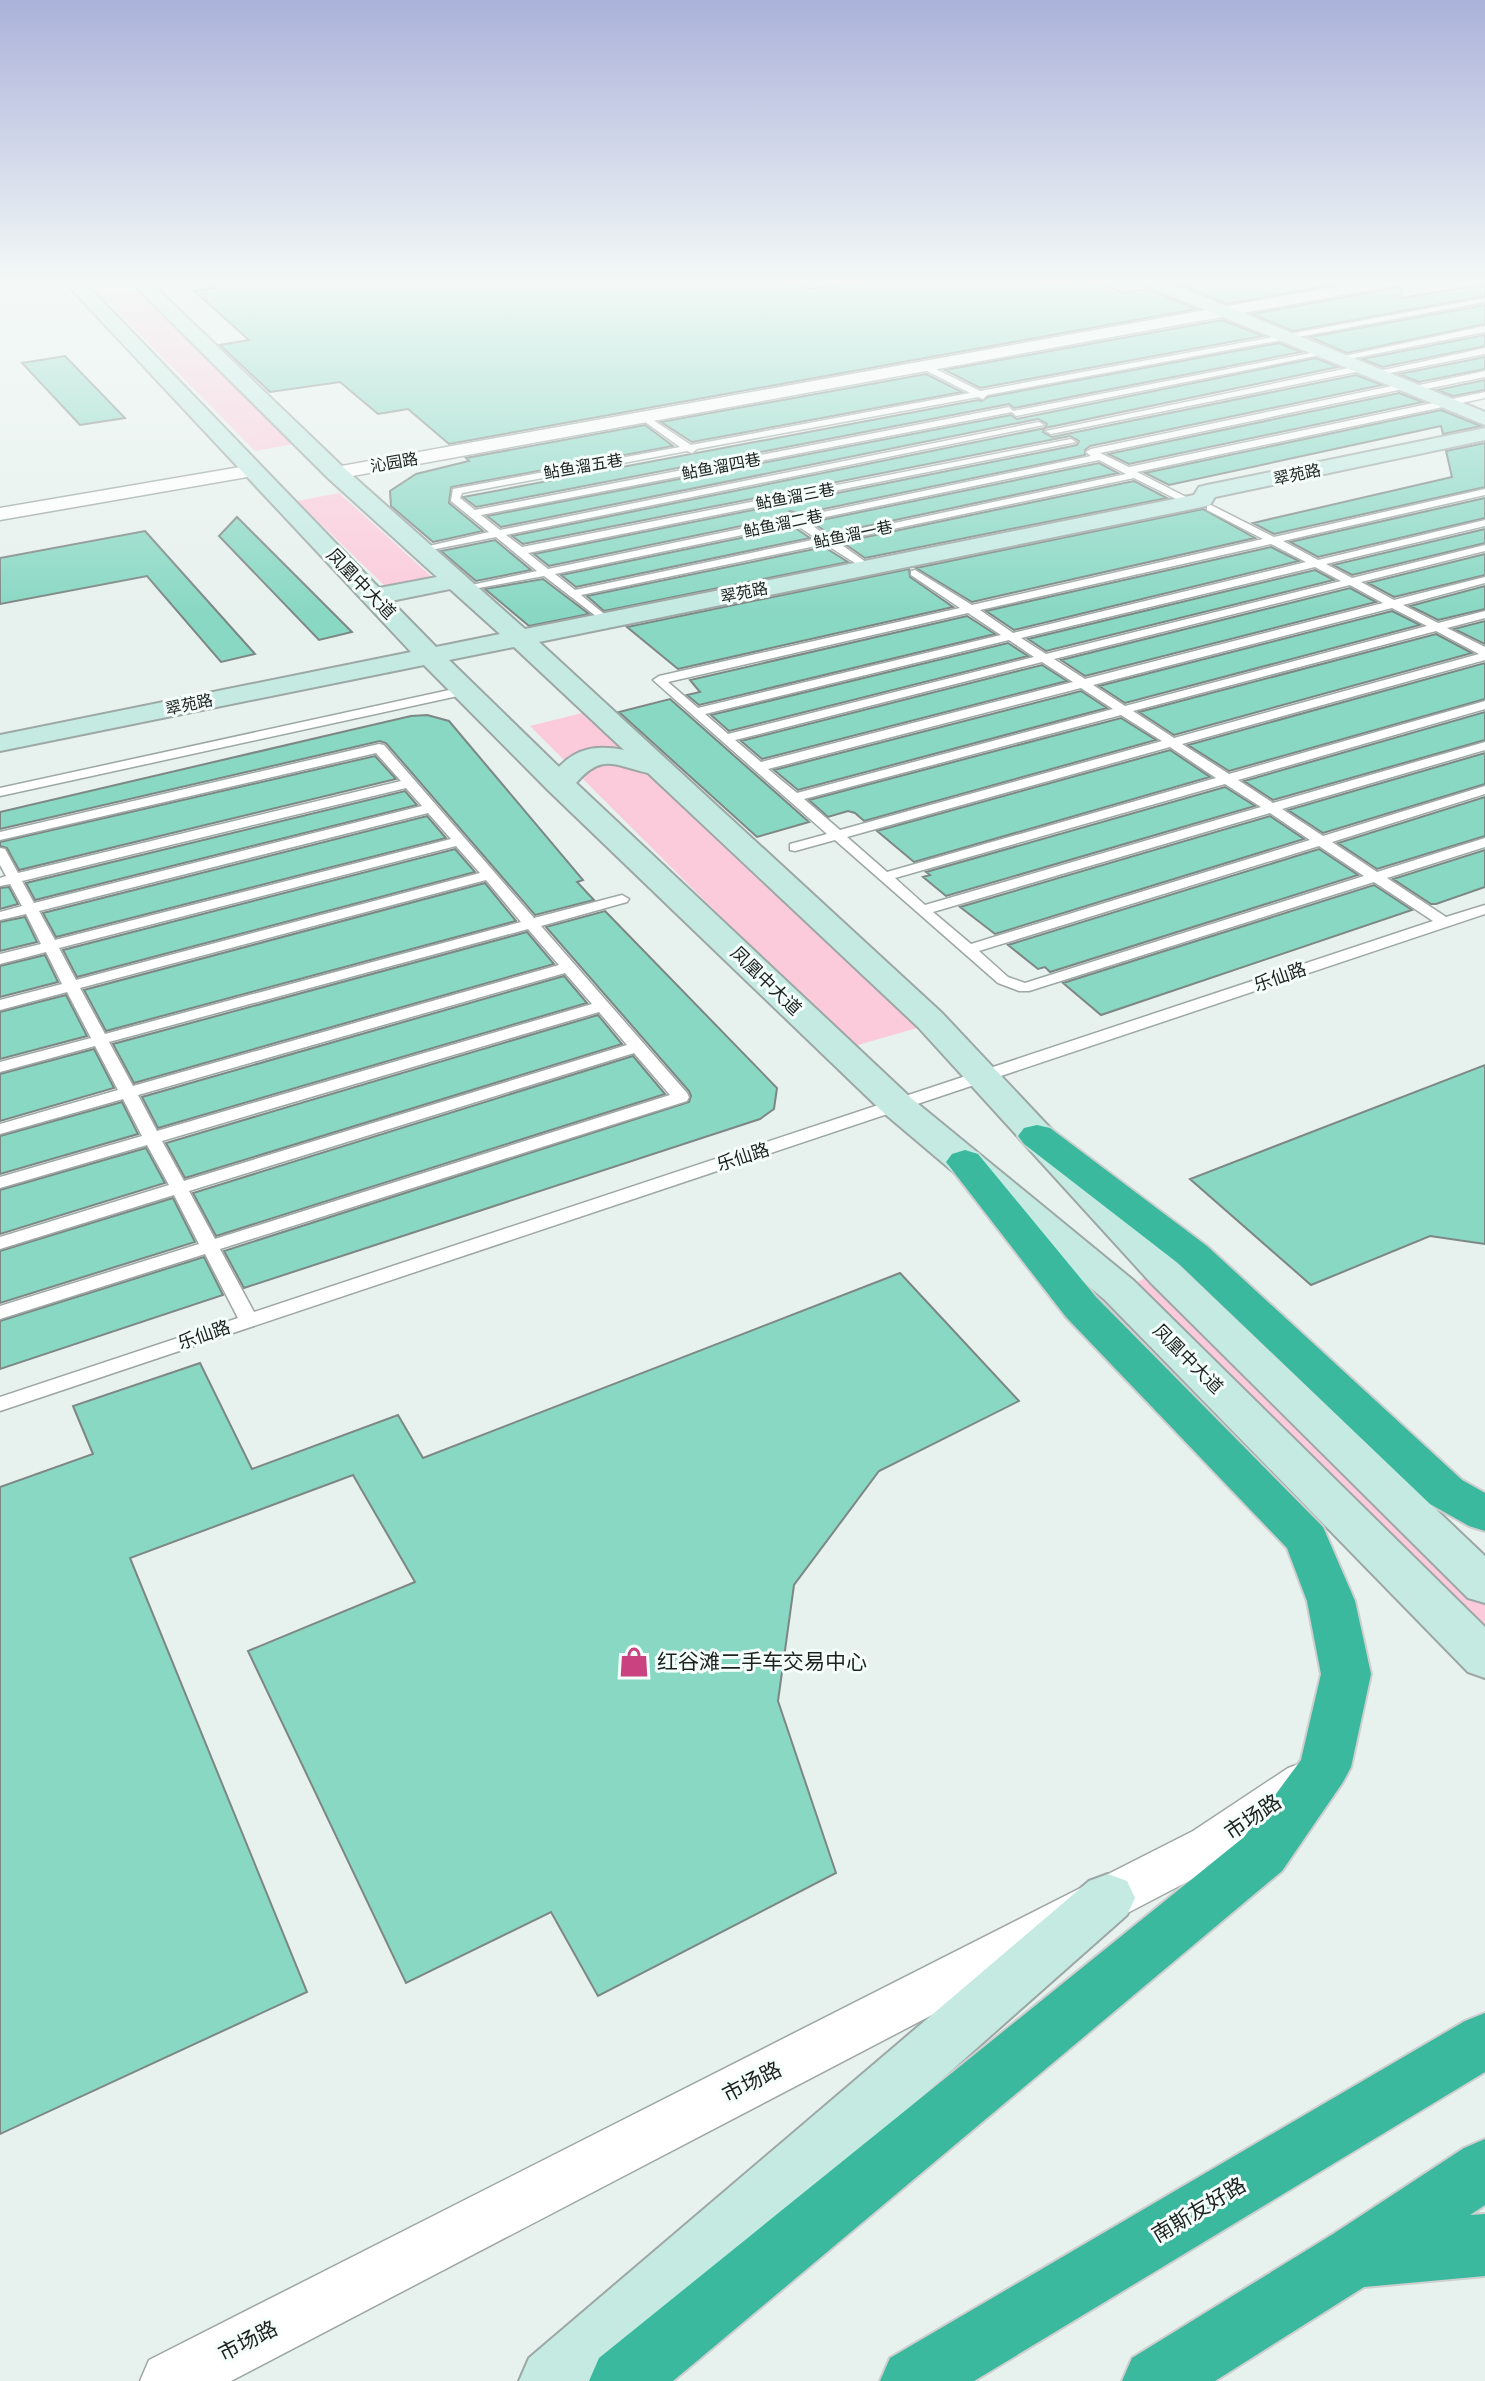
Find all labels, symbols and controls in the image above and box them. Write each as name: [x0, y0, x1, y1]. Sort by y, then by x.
street label: 沁园路: [369, 449, 419, 476]
street label: 鲇鱼溜五巷: [542, 450, 624, 483]
street label: 鲇鱼溜四巷: [680, 450, 762, 483]
street label: 翠苑路: [1272, 460, 1323, 489]
street label: 鲇鱼溜三巷: [754, 480, 836, 513]
street label: 鲇鱼溜二巷: [742, 506, 824, 541]
street label: 鲇鱼溜一巷: [812, 517, 894, 552]
street label: 凤凰中大道: [322, 544, 400, 624]
street label: 翠苑路: [719, 579, 769, 606]
street label: 翠苑路: [164, 690, 215, 719]
street label: 凤凰中大道: [726, 942, 806, 1020]
street label: 乐仙路: [1251, 958, 1309, 996]
street label: 乐仙路: [714, 1138, 772, 1176]
street label: 乐仙路: [175, 1316, 233, 1354]
street label: 凤凰中大道: [1148, 1319, 1228, 1399]
shop icon: 红谷滩二手车交易中心: [617, 1645, 651, 1679]
place label: 红谷滩二手车交易中心: [657, 1649, 867, 1675]
street label: 市场路: [1220, 1789, 1286, 1845]
street label: 市场路: [718, 2056, 786, 2108]
street label: 南斯友好路: [1147, 2172, 1251, 2248]
street label: 市场路: [214, 2315, 282, 2367]

